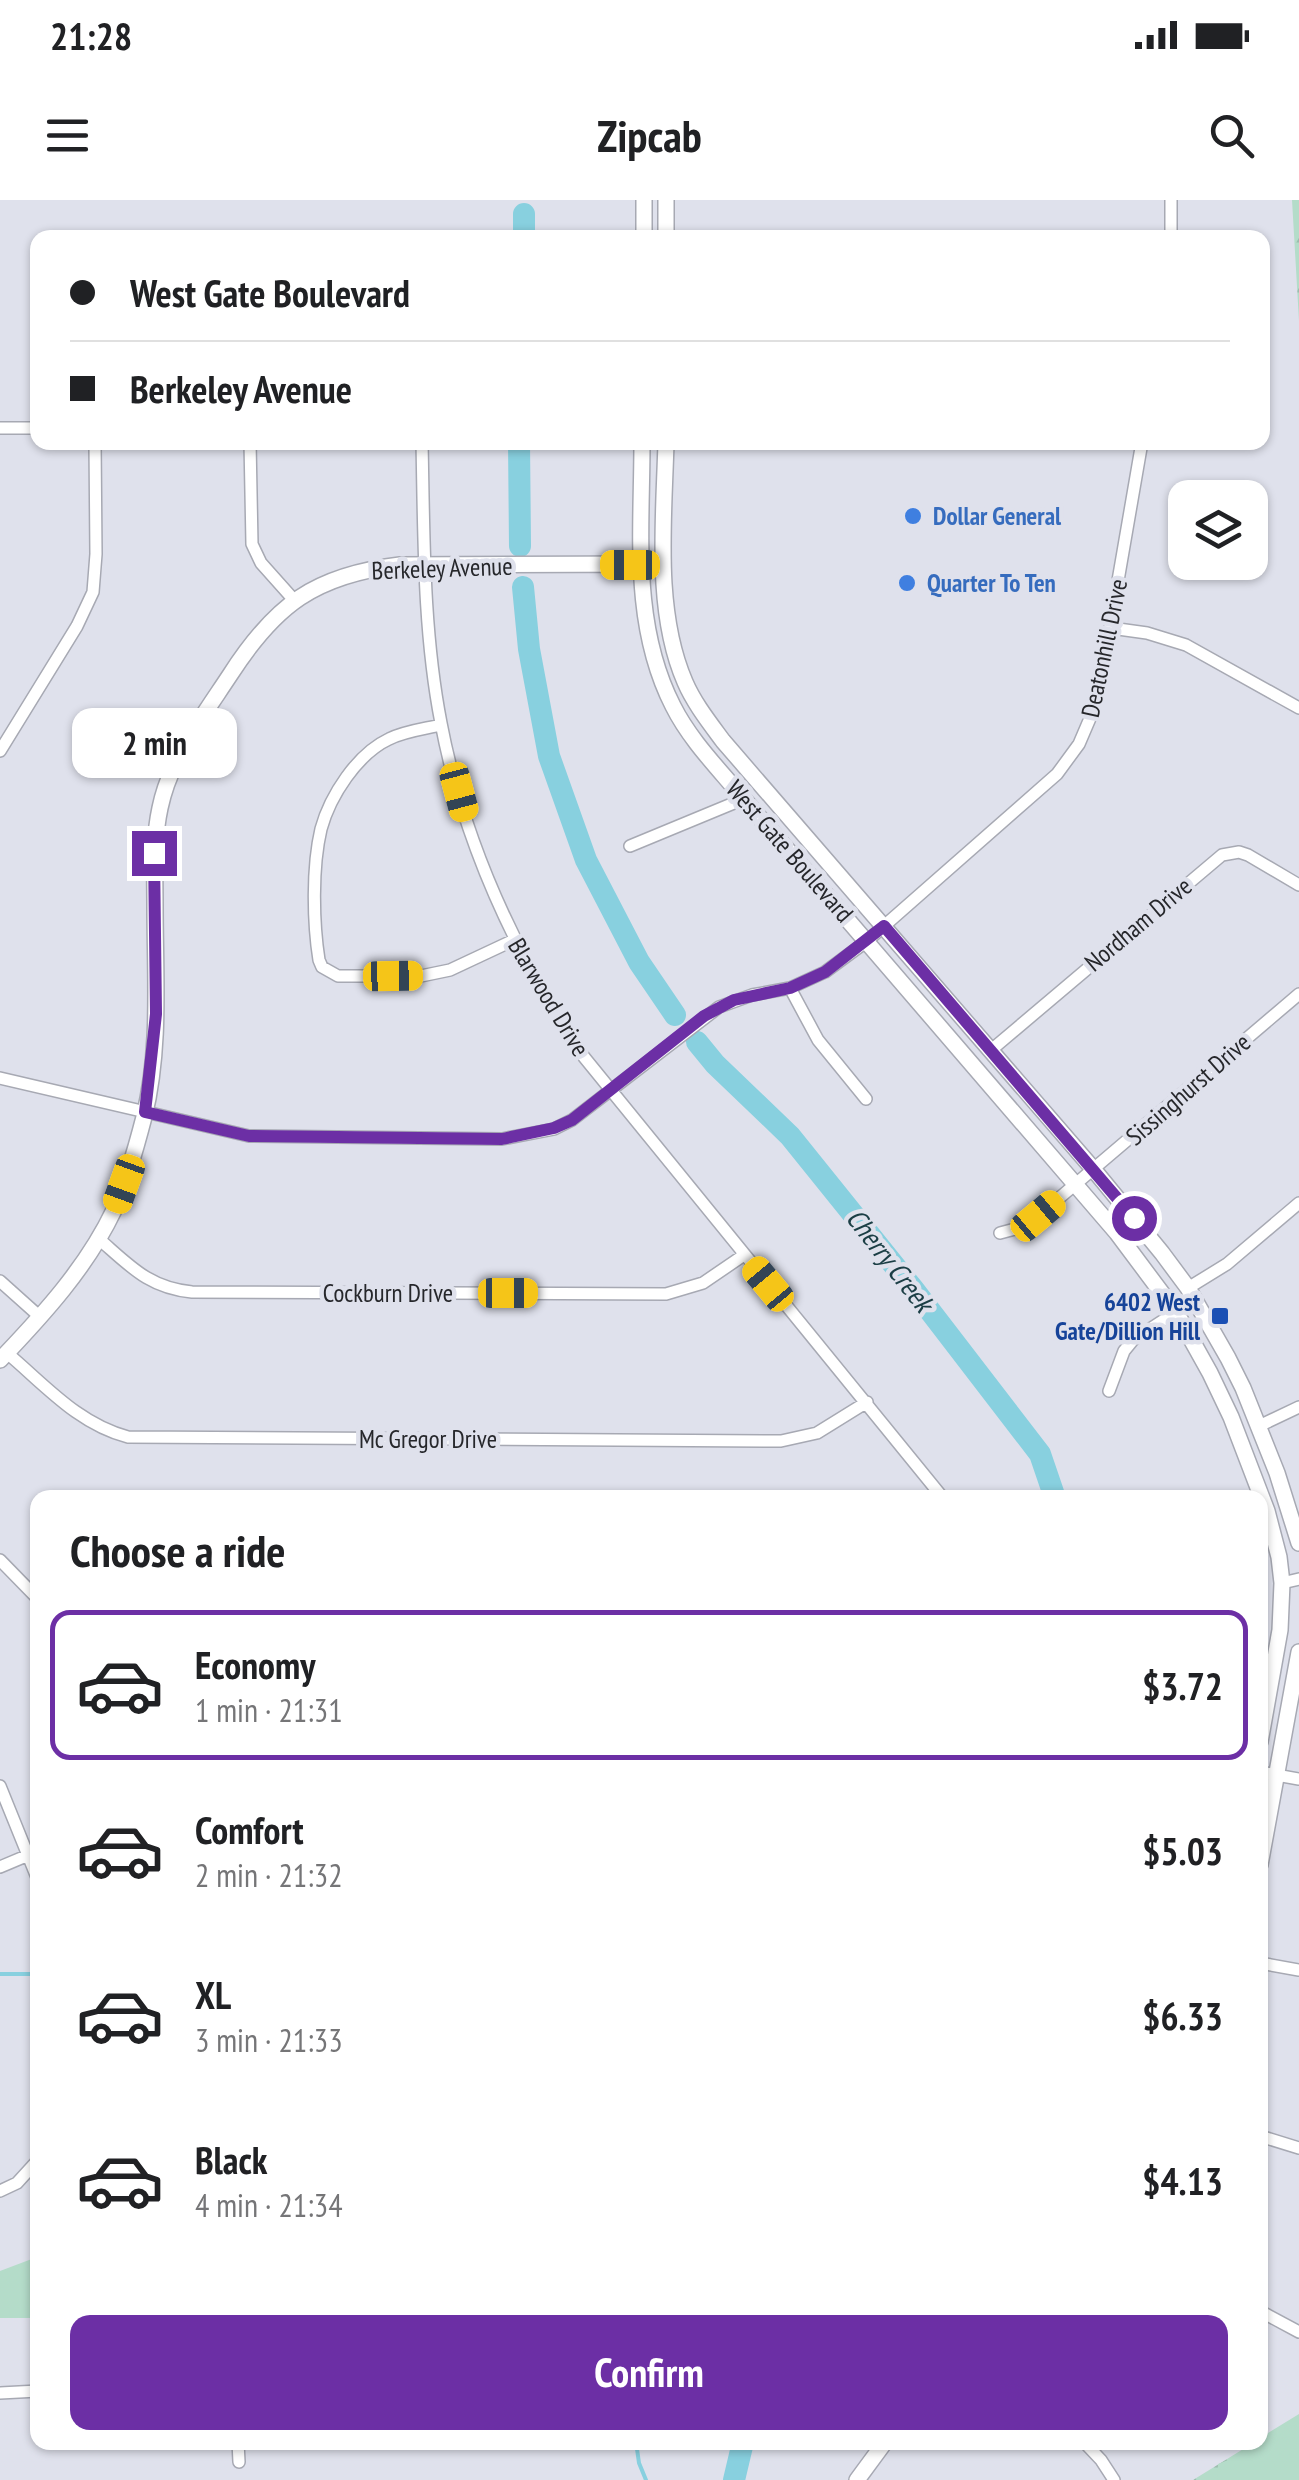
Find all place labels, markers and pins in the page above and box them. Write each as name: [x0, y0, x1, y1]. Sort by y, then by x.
place label: Dollar General: [933, 500, 1062, 532]
marker: Dollar General: [902, 505, 924, 527]
place label: Quarter To Ten: [927, 567, 1056, 599]
marker: Quarter To Ten: [896, 572, 918, 594]
place label: 6402 West Gate/Dillion Hill: [1055, 1286, 1201, 1347]
marker: 6402 West Gate/Dillion Hill: [1209, 1305, 1231, 1327]

